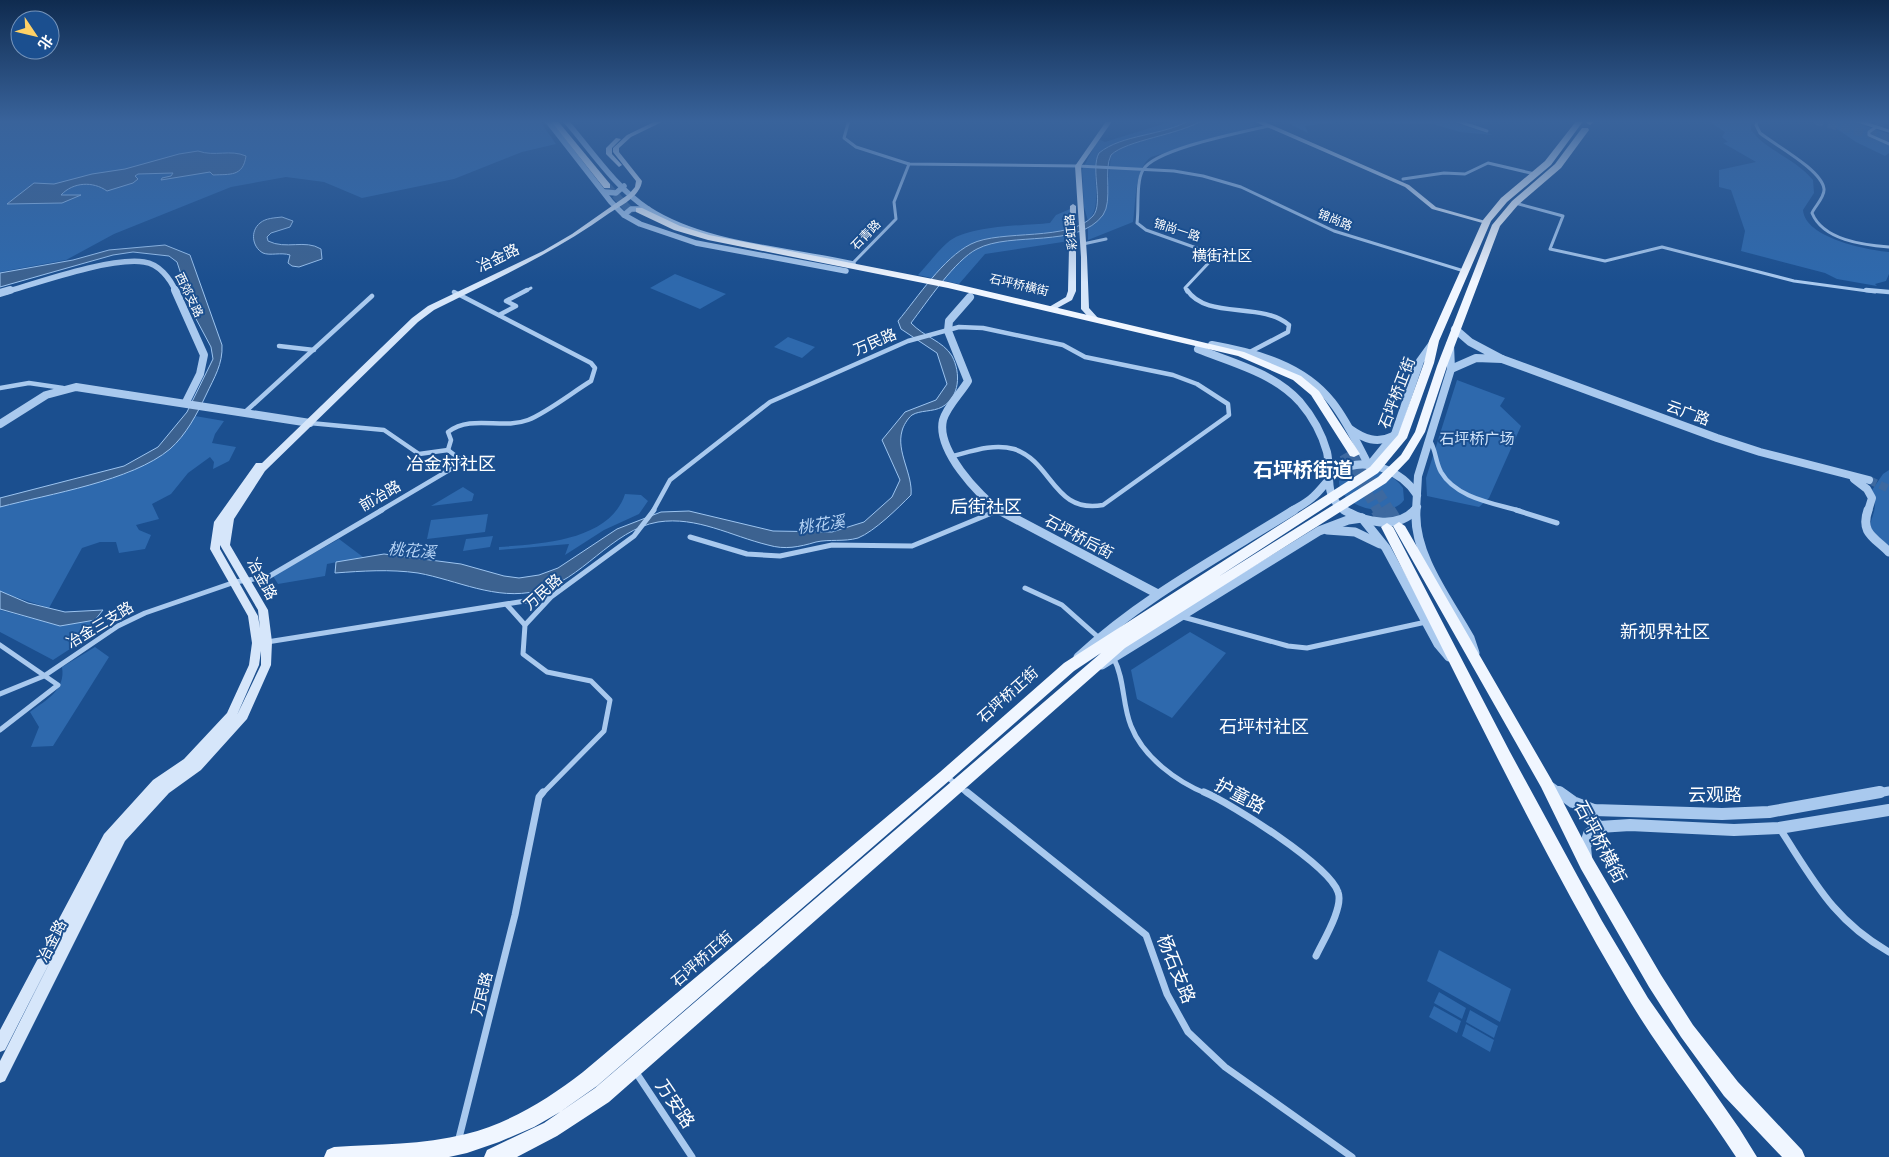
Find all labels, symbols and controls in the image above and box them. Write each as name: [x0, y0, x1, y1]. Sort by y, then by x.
north arrow: [10, 10, 60, 60]
text: 北: [33, 31, 58, 54]
street label: 锦尚路: [1315, 205, 1355, 235]
street label: 彩虹路: [1060, 213, 1082, 251]
street label: 锦尚一路: [1151, 214, 1203, 246]
street label: 石青路: [847, 216, 885, 254]
street label: 冶金路: [473, 238, 523, 278]
district label: 横街社区: [1192, 245, 1252, 267]
street label: 西郊支路: [170, 269, 208, 321]
street label: 石坪桥横街: [988, 269, 1050, 301]
street label: 万民路: [850, 323, 900, 361]
street label: 石坪桥正街: [1373, 354, 1421, 432]
street label: 云广路: [1663, 395, 1713, 431]
park label: 石坪桥广场: [1439, 428, 1515, 450]
district label: 冶金村社区: [406, 451, 496, 477]
district label: 石坪桥街道: [1253, 456, 1353, 485]
street label: 前冶路: [355, 475, 405, 517]
district label: 后街社区: [950, 494, 1022, 520]
water label: 桃花溪: [796, 509, 848, 539]
street label: 石坪桥后街: [1041, 510, 1117, 564]
water label: 桃花溪: [387, 537, 439, 564]
street label: 冶金路: [241, 554, 283, 604]
street label: 万民路: [519, 569, 567, 615]
street label: 冶金三支路: [62, 596, 138, 654]
district label: 新视界社区: [1620, 619, 1710, 645]
street label: 石坪桥正街: [973, 662, 1043, 728]
district label: 石坪村社区: [1219, 714, 1309, 740]
street label: 护童路: [1210, 772, 1270, 820]
street label: 云观路: [1688, 782, 1742, 808]
street label: 石坪桥横街: [1567, 796, 1633, 888]
street label: 冶金路: [32, 916, 72, 966]
street label: 石坪桥正街: [666, 926, 738, 992]
street label: 杨石支路: [1150, 931, 1202, 1007]
street label: 万民路: [466, 969, 498, 1019]
street label: 万安路: [649, 1074, 701, 1134]

